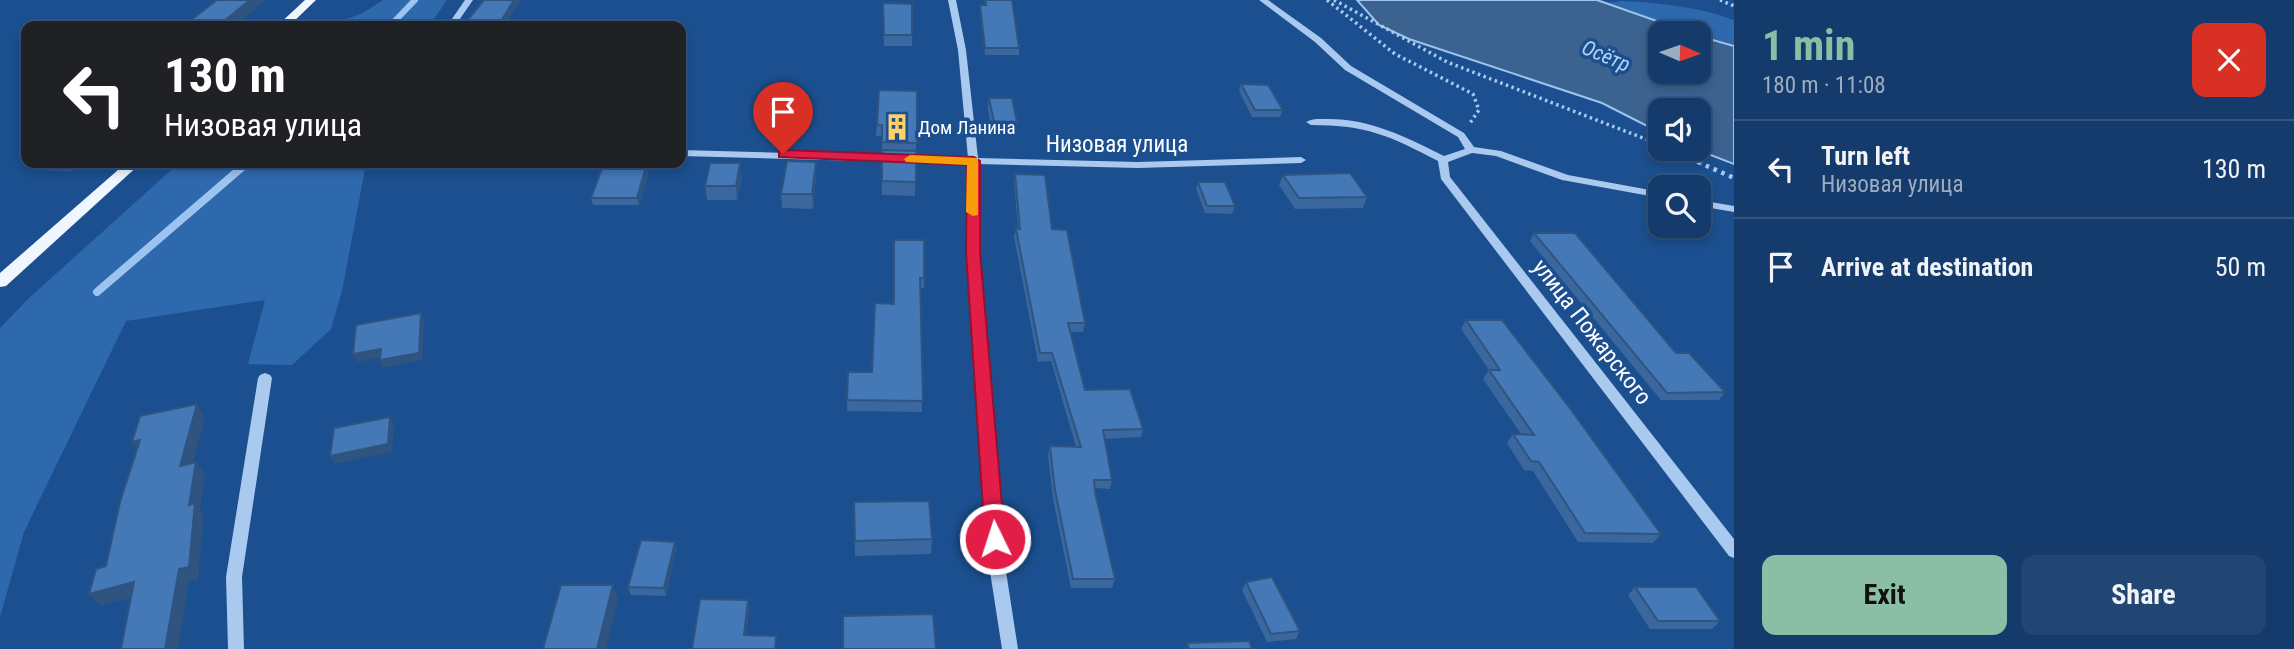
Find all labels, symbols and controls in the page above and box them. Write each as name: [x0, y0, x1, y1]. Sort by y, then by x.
north arrow: [1648, 21, 1712, 84]
map controls: [1648, 21, 1711, 238]
text: 1 min: [1762, 21, 1855, 70]
button: close: [2192, 23, 2266, 97]
water label: Осётр: [1578, 35, 1634, 77]
text: 130 m: [164, 47, 286, 104]
icon: left: [49, 49, 140, 140]
text: 180 m · 11:08: [1762, 72, 1886, 99]
pin: [753, 82, 813, 154]
icon: arrive: [764, 93, 802, 131]
button: sound: [1648, 98, 1711, 161]
text: Низовая улица: [164, 106, 362, 144]
building icon: Дом Ланина: [882, 112, 912, 142]
place label: Дом Ланина: [918, 116, 1016, 139]
street label: Низовая улица: [1046, 131, 1188, 158]
text: Turn left: [1821, 141, 1910, 171]
icon: left: [1762, 150, 1800, 188]
text: 130 m: [2202, 154, 2266, 184]
text: Низовая улица: [1821, 171, 1963, 198]
button: search: [1648, 175, 1711, 238]
icon: arrive: [1762, 248, 1800, 286]
text: Arrive at destination: [1821, 252, 2033, 282]
text: 50 m: [2215, 252, 2266, 282]
street label: улица Пожарского: [1527, 254, 1657, 410]
position arrow: [958, 502, 1032, 576]
button: Exit: [1762, 555, 2007, 635]
button: Share: [2021, 555, 2266, 635]

